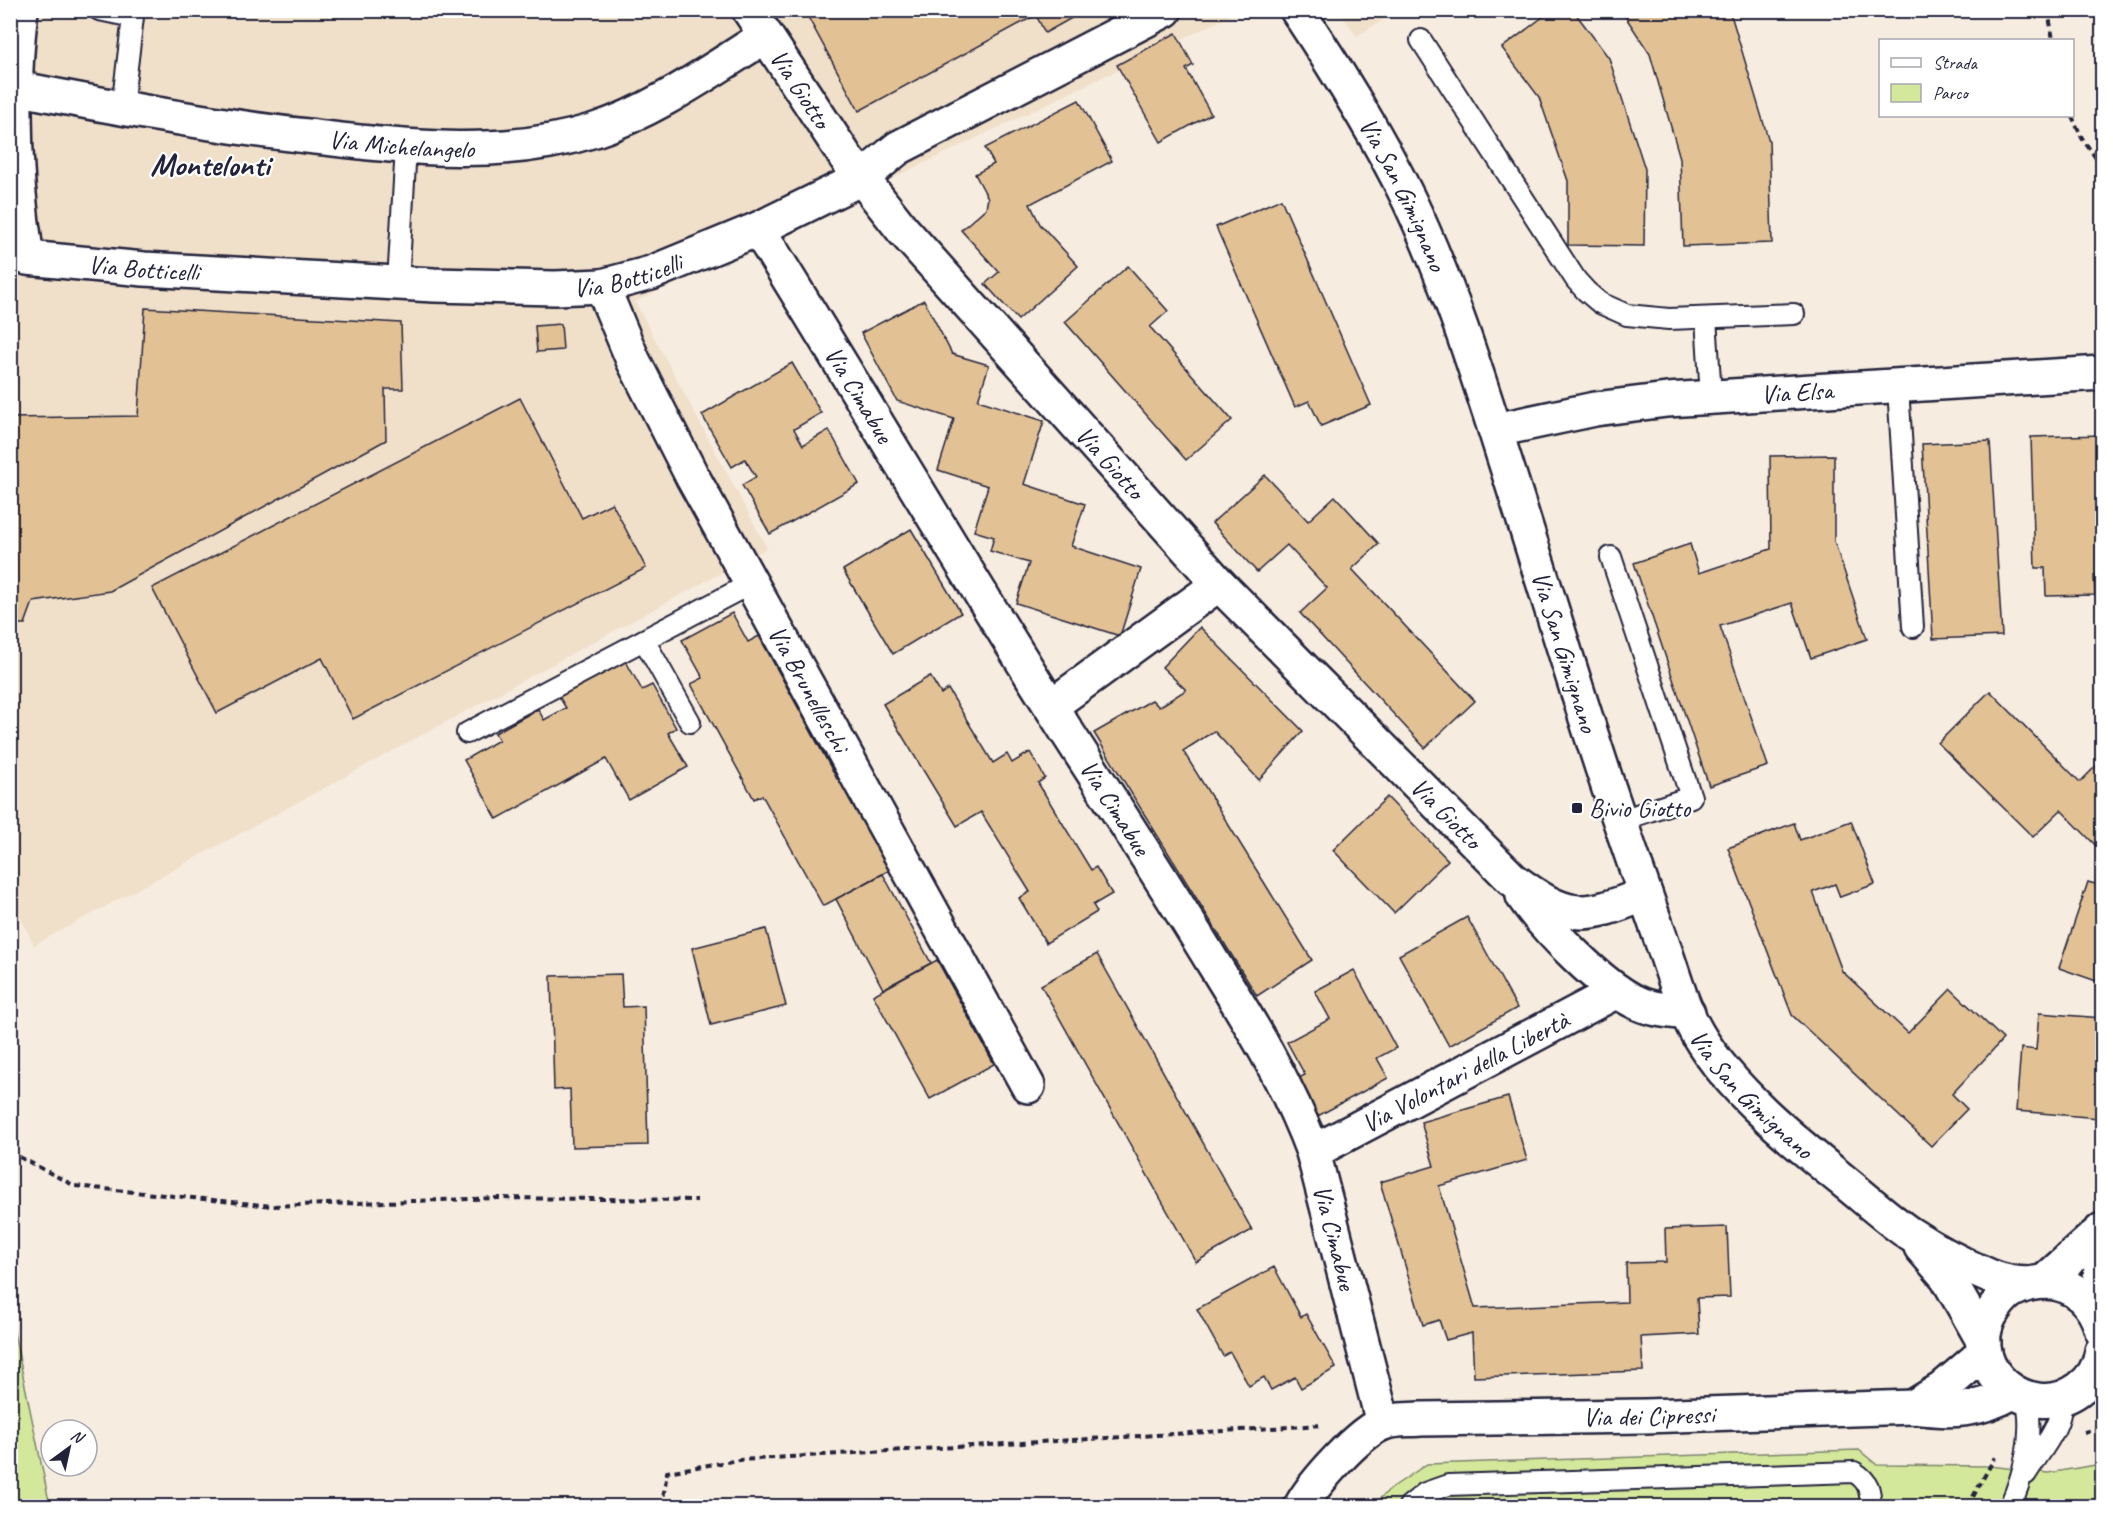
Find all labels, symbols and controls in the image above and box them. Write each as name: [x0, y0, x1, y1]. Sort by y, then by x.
legend: [1879, 39, 2074, 117]
street label: Via Giotto: [762, 43, 840, 137]
text: Strada: [1933, 52, 1978, 74]
text: Parco: [1933, 82, 1969, 104]
street label: Via San Gimignano: [1351, 112, 1455, 277]
street label: Via Michelangelo: [327, 123, 476, 166]
district label: Montelonti: [150, 144, 274, 185]
street label: Via Botticelli: [573, 245, 690, 304]
street label: Via Botticelli: [87, 248, 203, 289]
street label: Via Cimabue: [817, 340, 902, 450]
street label: Via Elsa: [1760, 374, 1836, 411]
street label: Via Giotto: [1068, 419, 1153, 508]
street label: Via San Gimignano: [1524, 567, 1606, 738]
street label: Via Brunelleschi: [760, 620, 858, 761]
street label: Via Cimabue: [1072, 754, 1159, 863]
street label: Via Giotto: [1403, 771, 1491, 858]
place label: Bivio Giotto: [1589, 792, 1692, 825]
marker: Bivio Giotto: [1570, 801, 1584, 815]
street label: Via Volontari della Libertà: [1356, 1003, 1576, 1140]
street label: Via San Gimignano: [1682, 1024, 1821, 1168]
street label: Via Cimabue: [1305, 1182, 1364, 1295]
street label: Via dei Cipressi: [1583, 1398, 1718, 1434]
north arrow: [39, 1418, 99, 1478]
text: N: [67, 1425, 89, 1449]

